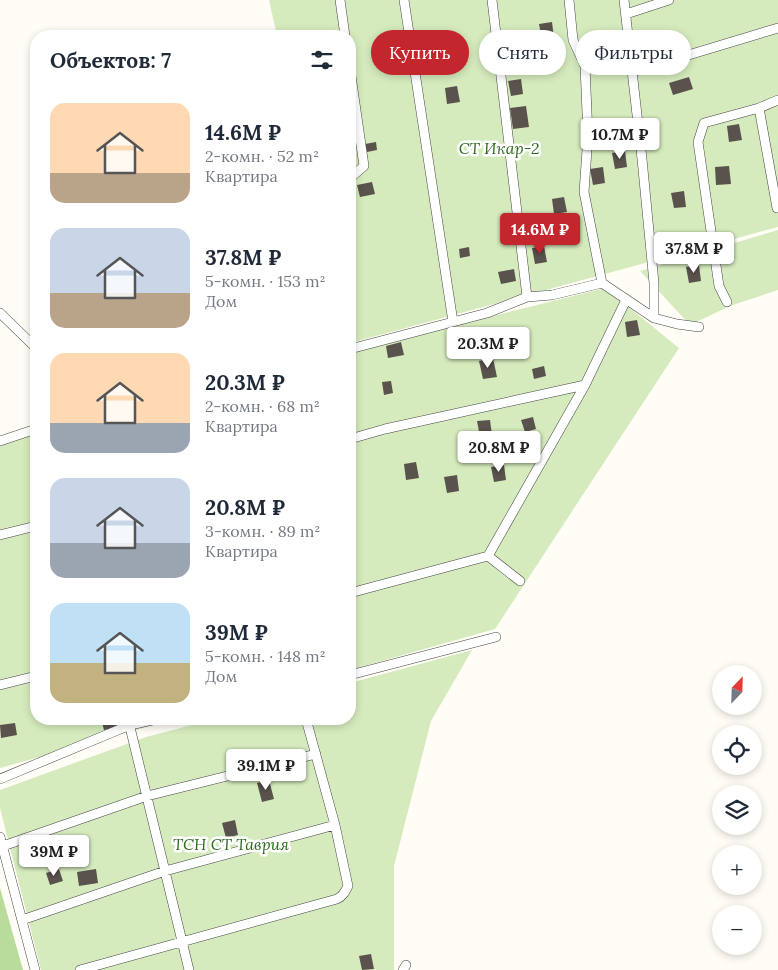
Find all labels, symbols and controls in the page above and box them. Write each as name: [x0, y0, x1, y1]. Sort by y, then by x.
chip: Купить: [371, 30, 469, 75]
chip: Снять: [479, 30, 566, 75]
chip: Фильтры: [576, 30, 691, 75]
icon: filters: [308, 46, 336, 74]
text: Объектов: 7: [50, 47, 171, 74]
pin: 10.7M ₽: [574, 118, 666, 160]
text: 14.6M ₽: [205, 119, 281, 146]
icon: home: [90, 123, 150, 183]
text: 10.7M ₽: [592, 124, 648, 144]
park label: СТ Икар-2: [459, 138, 539, 158]
text: 2-комн. · 52 m²: [205, 146, 319, 166]
text: Квартира: [205, 166, 278, 186]
pin: 14.6M ₽: [494, 212, 586, 255]
text: 14.6M ₽: [511, 219, 569, 239]
pin: 37.8M ₽: [648, 232, 740, 274]
text: 37.8M ₽: [665, 238, 723, 258]
text: 37.8M ₽: [205, 244, 281, 271]
icon: home: [90, 248, 150, 308]
text: 5-комн. · 153 m²: [205, 271, 326, 291]
text: Дом: [205, 291, 237, 311]
pin: 20.3M ₽: [442, 326, 534, 369]
text: 20.3M ₽: [458, 333, 518, 353]
text: 20.3M ₽: [205, 369, 285, 396]
icon: home: [90, 373, 150, 433]
text: 2-комн. · 68 m²: [205, 396, 320, 416]
text: Квартира: [205, 416, 278, 436]
pin: 20.8M ₽: [453, 430, 545, 473]
text: 20.8M ₽: [469, 437, 529, 457]
text: 20.8M ₽: [205, 494, 285, 521]
icon: home: [90, 498, 150, 558]
text: 3-комн. · 89 m²: [205, 521, 321, 541]
text: Квартира: [205, 541, 278, 561]
text: 39M ₽: [205, 619, 268, 646]
icon: home: [90, 623, 150, 683]
text: 5-комн. · 148 m²: [205, 646, 326, 666]
north arrow: [712, 665, 762, 715]
map controls: [712, 665, 762, 955]
text: Дом: [205, 666, 237, 686]
button: locate: [712, 725, 762, 775]
pin: 39.1M ₽: [220, 748, 312, 791]
text: 39.1M ₽: [237, 755, 295, 775]
button: layers: [712, 785, 762, 835]
pin: 39M ₽: [19, 834, 89, 877]
park label: ТСН СТ Таврия: [173, 834, 289, 854]
text: 39M ₽: [30, 841, 78, 861]
button: +: [712, 845, 762, 895]
button: −: [712, 905, 762, 955]

